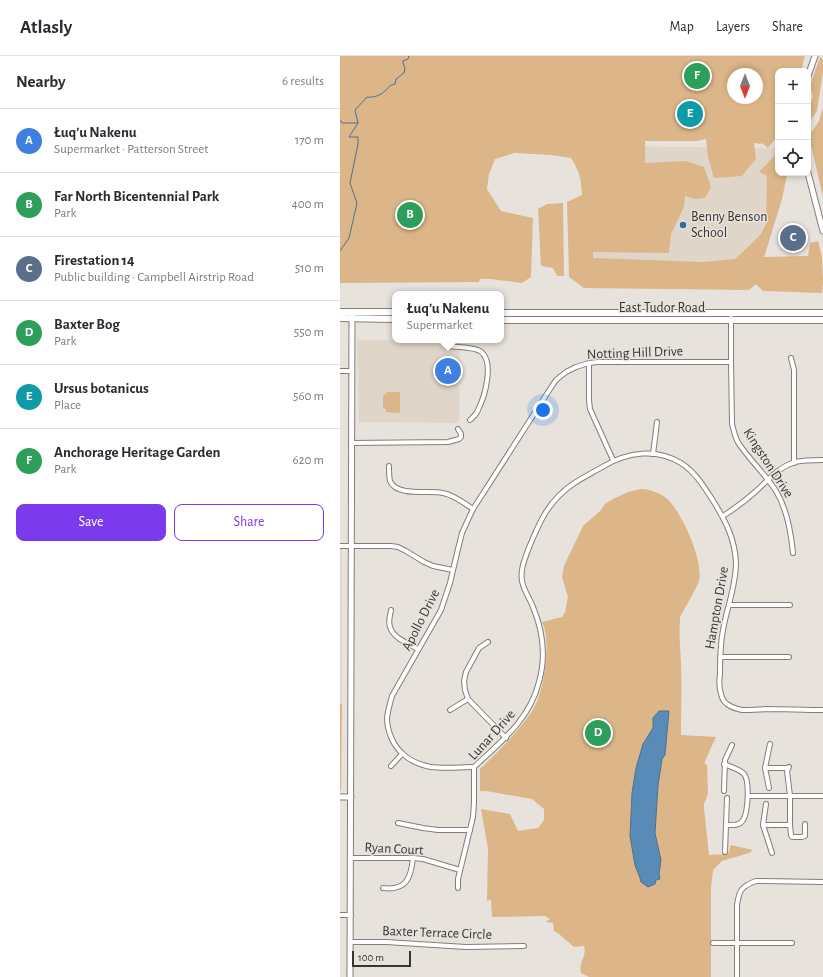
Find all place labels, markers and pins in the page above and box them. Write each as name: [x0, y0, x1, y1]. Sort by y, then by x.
pin: F: [684, 61, 710, 91]
pin: E: [677, 99, 703, 129]
pin: B: [397, 200, 423, 230]
place label: Benny Benson School: [691, 210, 767, 240]
marker: Benny Benson School: [678, 220, 688, 230]
pin: C: [780, 223, 806, 253]
pin: A: [435, 356, 461, 386]
pin: D: [585, 718, 611, 748]

